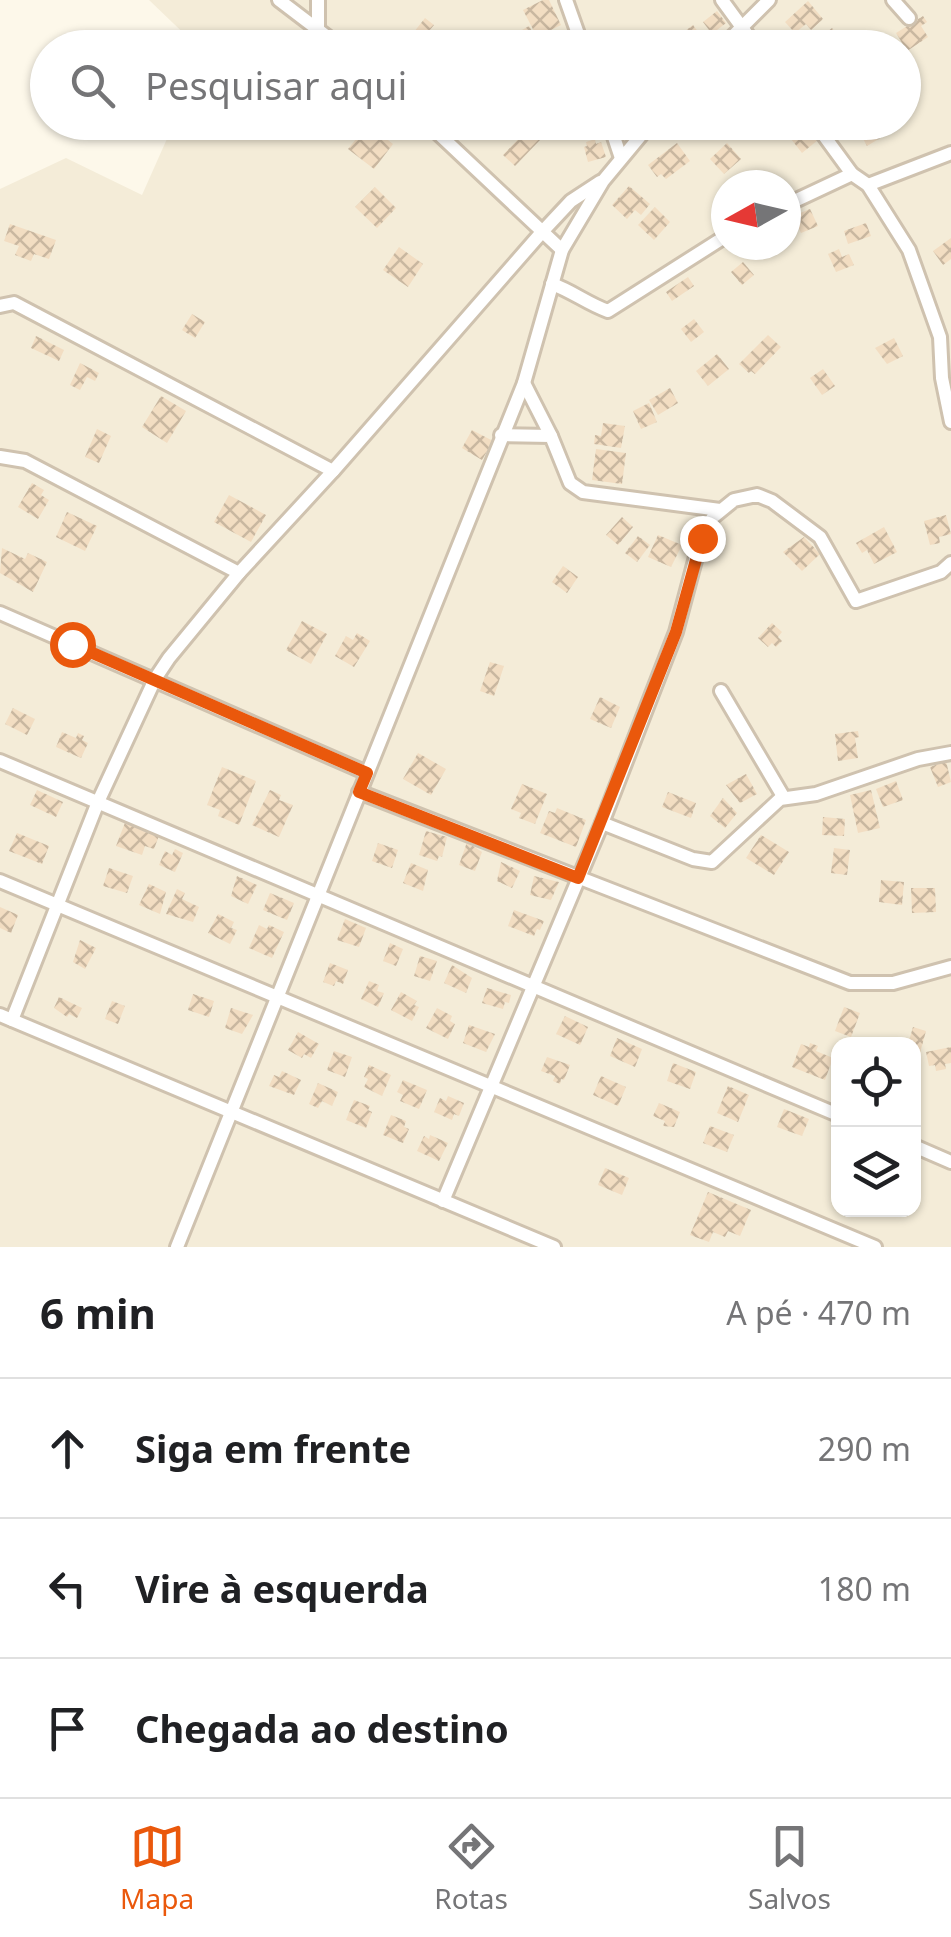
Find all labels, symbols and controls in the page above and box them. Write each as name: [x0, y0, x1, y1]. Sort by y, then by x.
search box: [30, 30, 921, 140]
icon: search: [65, 58, 120, 113]
text: Pesquisar aqui: [145, 59, 407, 111]
north arrow: [711, 170, 801, 260]
route end: [680, 516, 726, 562]
route start: [50, 622, 96, 668]
map controls: [831, 1037, 921, 1217]
button: locate: [831, 1037, 921, 1127]
button: layers: [831, 1127, 921, 1217]
text: 6 min: [40, 1284, 156, 1341]
text: A pé · 470 m: [726, 1291, 911, 1334]
icon: ahead: [40, 1421, 95, 1476]
text: Siga em frente: [135, 1422, 411, 1474]
text: 290 m: [818, 1427, 911, 1470]
icon: left: [40, 1561, 95, 1616]
text: Vire à esquerda: [135, 1562, 429, 1614]
text: 180 m: [818, 1567, 911, 1610]
icon: arrive: [40, 1701, 95, 1756]
text: Chegada ao destino: [135, 1702, 509, 1754]
tab: Mapa: [120, 1819, 194, 1917]
tab: Rotas: [434, 1819, 508, 1917]
tab: Salvos: [748, 1819, 831, 1917]

